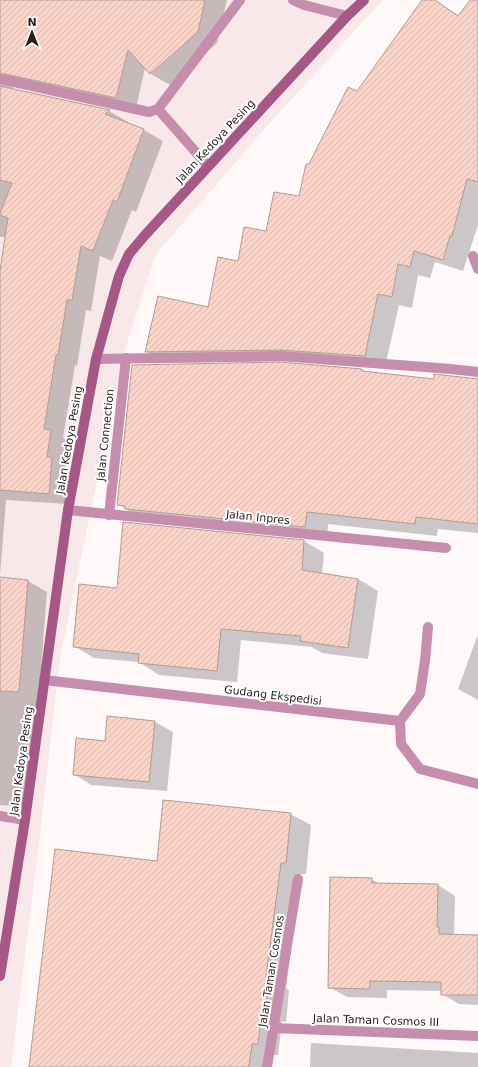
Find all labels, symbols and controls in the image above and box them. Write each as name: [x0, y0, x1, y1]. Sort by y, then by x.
north arrow: [12, 12, 52, 52]
text: N: [27, 16, 37, 29]
street label: Jalan Kedoya Pesing: [172, 97, 258, 187]
street label: Jalan Kedoya Pesing: [53, 385, 85, 496]
street label: Jalan Connection: [94, 388, 117, 483]
street label: Jalan Inpres: [224, 508, 291, 527]
street label: Gudang Ekspedisi: [223, 683, 323, 708]
street label: Jalan Kedoya Pesing: [7, 706, 36, 817]
street label: Jalan Taman Cosmos: [256, 914, 287, 1029]
street label: Jalan Taman Cosmos III: [312, 1012, 439, 1029]

